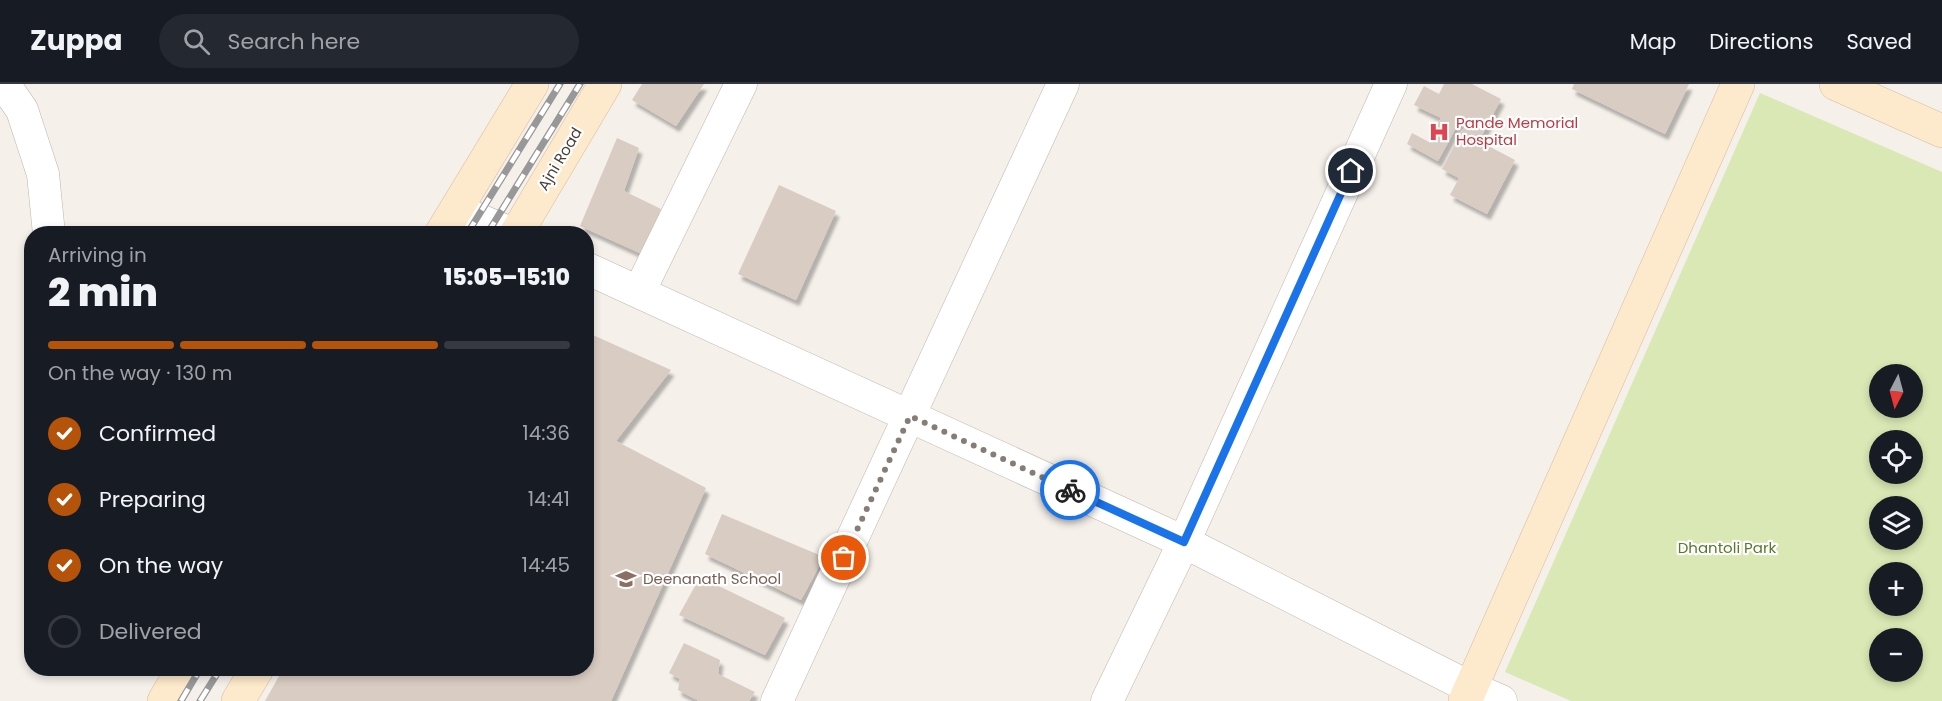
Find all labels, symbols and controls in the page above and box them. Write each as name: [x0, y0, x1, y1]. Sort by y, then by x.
search box: [159, 14, 579, 68]
text: Zuppa: [30, 21, 123, 60]
icon: search: [180, 25, 213, 58]
text: Search here: [228, 26, 360, 57]
text: Map: [1630, 27, 1676, 56]
text: Directions: [1709, 27, 1813, 56]
text: Saved: [1846, 27, 1912, 56]
place label: Pande Memorial Hospital: [1456, 112, 1578, 150]
hospital icon: Pande Memorial Hospital: [1427, 120, 1451, 144]
street label: Ajni Road: [533, 123, 587, 194]
pin: [1325, 145, 1376, 196]
icon: home: [1334, 154, 1367, 187]
text: Arriving in: [48, 241, 147, 269]
text: 15:05–15:10: [444, 262, 570, 293]
text: 2 min: [48, 265, 158, 320]
text: On the way · 130 m: [48, 359, 232, 387]
north arrow: [1869, 364, 1923, 418]
map controls: [1869, 364, 1923, 682]
icon: check: [48, 417, 81, 450]
text: Confirmed: [99, 418, 216, 449]
text: 14:36: [522, 419, 570, 447]
button: locate: [1869, 430, 1923, 484]
courier: [1040, 460, 1100, 520]
icon: bike: [1054, 474, 1087, 507]
icon: check: [48, 483, 81, 516]
text: Preparing: [99, 484, 206, 515]
text: 14:41: [528, 485, 570, 513]
button: layers: [1869, 496, 1923, 550]
pin: [818, 532, 869, 583]
park label: Dhantoli Park: [1678, 537, 1777, 558]
icon: bag: [827, 541, 860, 574]
icon: check: [48, 549, 81, 582]
text: On the way: [99, 550, 223, 581]
text: 14:45: [522, 551, 570, 579]
button: +: [1869, 562, 1923, 616]
school or university icon: Deenanath School: [614, 567, 638, 591]
place label: Deenanath School: [643, 568, 781, 589]
text: Delivered: [99, 616, 202, 647]
button: −: [1869, 628, 1923, 682]

